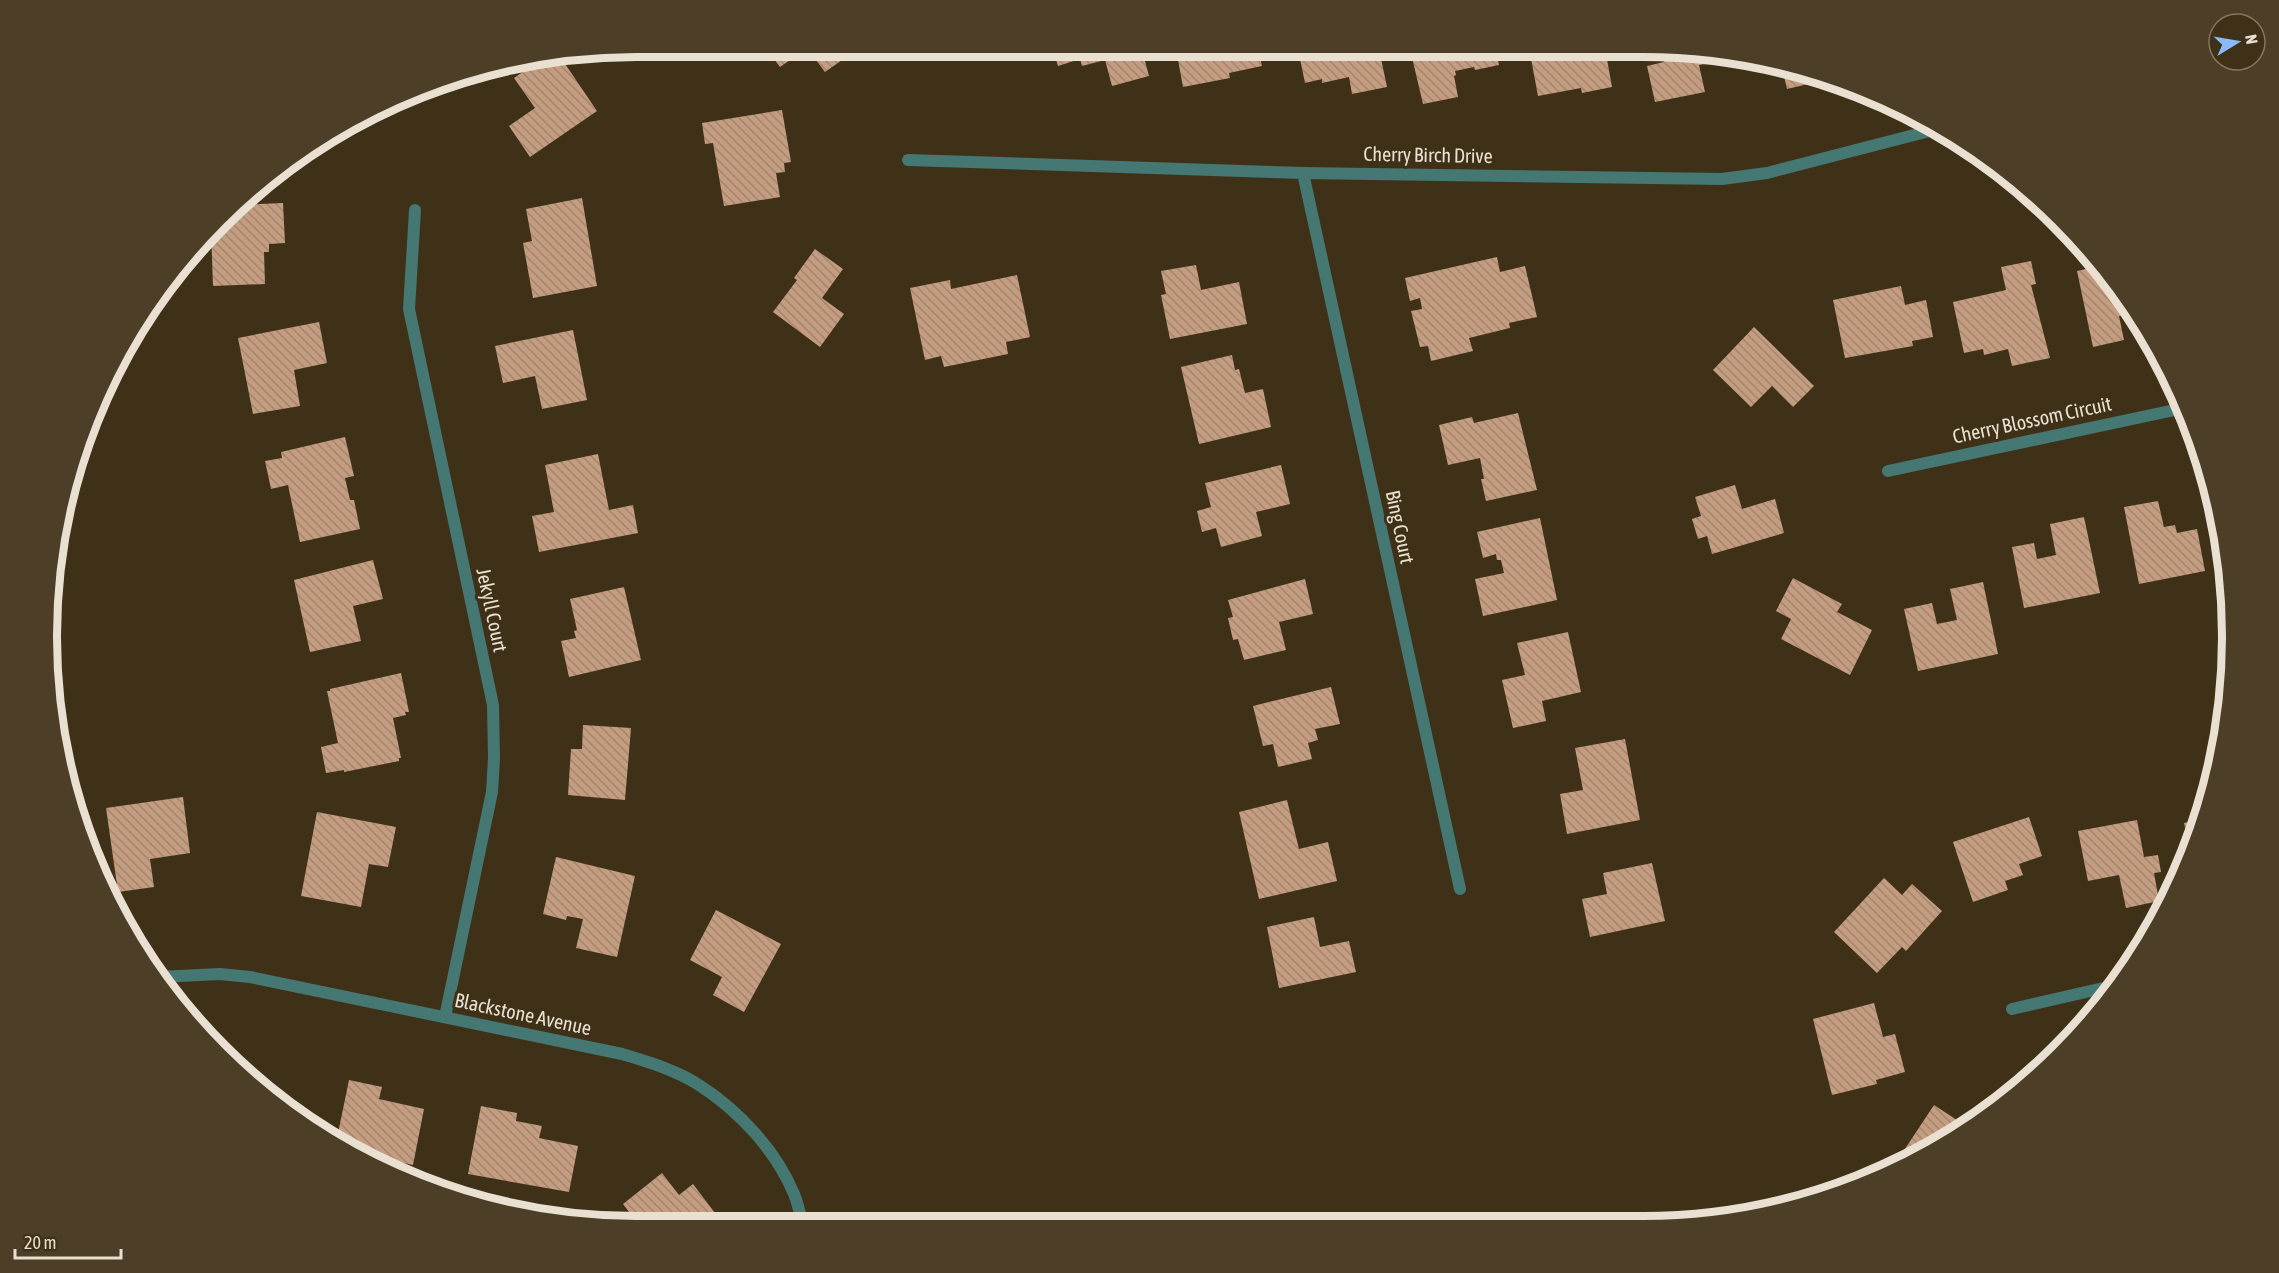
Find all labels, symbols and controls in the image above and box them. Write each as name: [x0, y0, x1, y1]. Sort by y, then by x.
north arrow: [2207, 12, 2267, 72]
text: N: [2242, 33, 2261, 45]
street label: Cherry Birch Drive: [1363, 142, 1493, 167]
street label: Cherry Blossom Circuit: [1950, 391, 2114, 448]
street label: Bing Court: [1381, 488, 1420, 566]
street label: Jekyll Court: [472, 566, 513, 654]
street label: Blackstone Avenue: [453, 988, 594, 1039]
scale bar: [15, 1222, 122, 1260]
text: 20 m: [24, 1232, 56, 1253]

